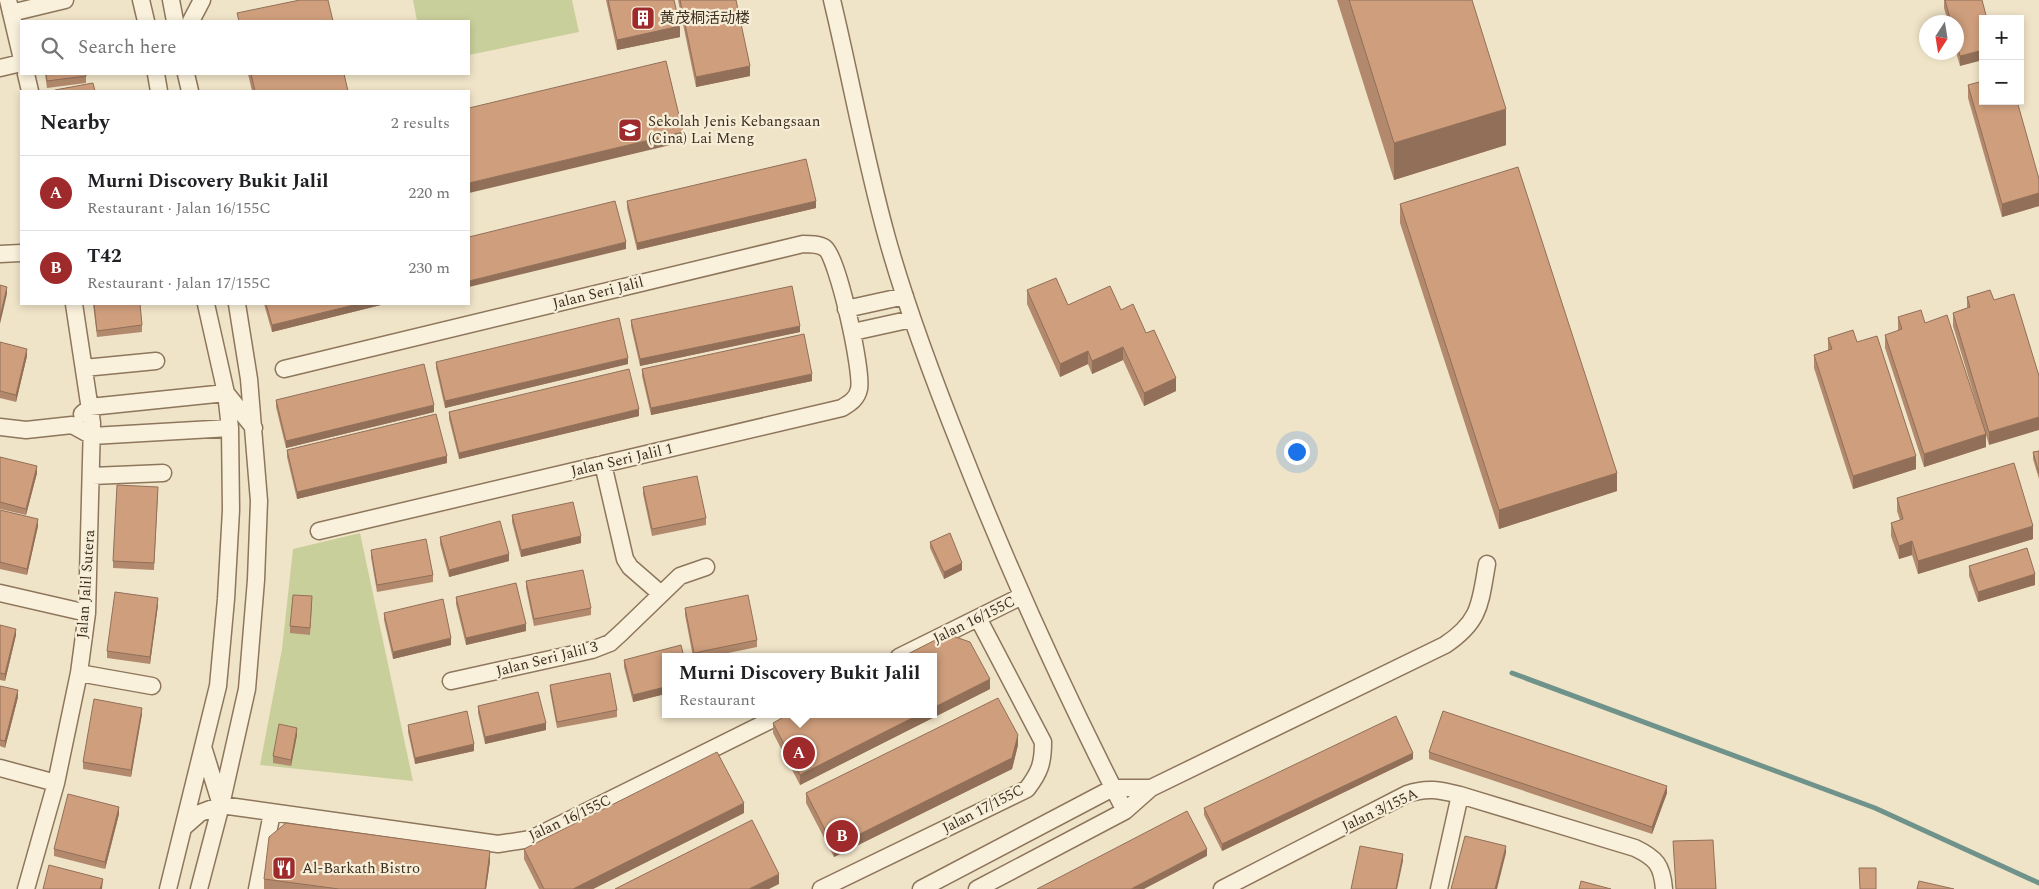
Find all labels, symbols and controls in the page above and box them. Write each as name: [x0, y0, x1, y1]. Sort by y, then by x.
building icon: 黄茂桐活动楼: [630, 5, 656, 31]
place label: 黄茂桐活动楼: [660, 7, 750, 30]
north arrow: [1919, 15, 1964, 60]
map controls: [1979, 15, 2024, 105]
button: +: [1979, 15, 2024, 60]
search box: [20, 20, 470, 75]
text: Search here: [78, 33, 177, 62]
icon: search: [38, 34, 66, 62]
button: −: [1979, 60, 2024, 105]
text: Nearby: [40, 107, 110, 139]
place label: Sekolah Jenis Kebangsaan (Cina) Lai Meng: [648, 110, 821, 150]
text: 2 results: [391, 111, 450, 135]
school or university icon: Sekolah Jenis Kebangsaan (Cina) Lai Meng: [617, 117, 643, 143]
text: Murni Discovery Bukit Jalil: [87, 167, 329, 196]
text: A: [50, 181, 62, 205]
text: 220 m: [408, 181, 450, 205]
text: Restaurant · Jalan 16/155C: [87, 196, 271, 220]
text: T42: [87, 242, 122, 271]
text: B: [50, 256, 62, 280]
text: 230 m: [408, 256, 450, 280]
text: Restaurant · Jalan 17/155C: [87, 271, 271, 295]
street label: Jalan Seri Jalil: [550, 271, 646, 315]
street label: Jalan Seri Jalil 1: [569, 437, 675, 483]
your location: [1284, 439, 1310, 465]
street label: Jalan Jalil Sutera: [71, 528, 101, 639]
street label: Jalan 16/155C: [929, 590, 1019, 650]
street label: Jalan Seri Jalil 3: [494, 635, 601, 683]
popup: [662, 653, 937, 718]
text: Murni Discovery Bukit Jalil: [679, 659, 920, 688]
text: Restaurant: [679, 688, 756, 712]
pin: A: [783, 734, 815, 772]
street label: Jalan 17/155C: [938, 779, 1028, 839]
street label: Jalan 3/155A: [1338, 782, 1422, 838]
street label: Jalan 16/155C: [525, 789, 615, 847]
pin: B: [826, 817, 858, 855]
restaurant icon: Al-Barkath Bistro: [271, 855, 297, 881]
place label: Al-Barkath Bistro: [302, 857, 420, 880]

